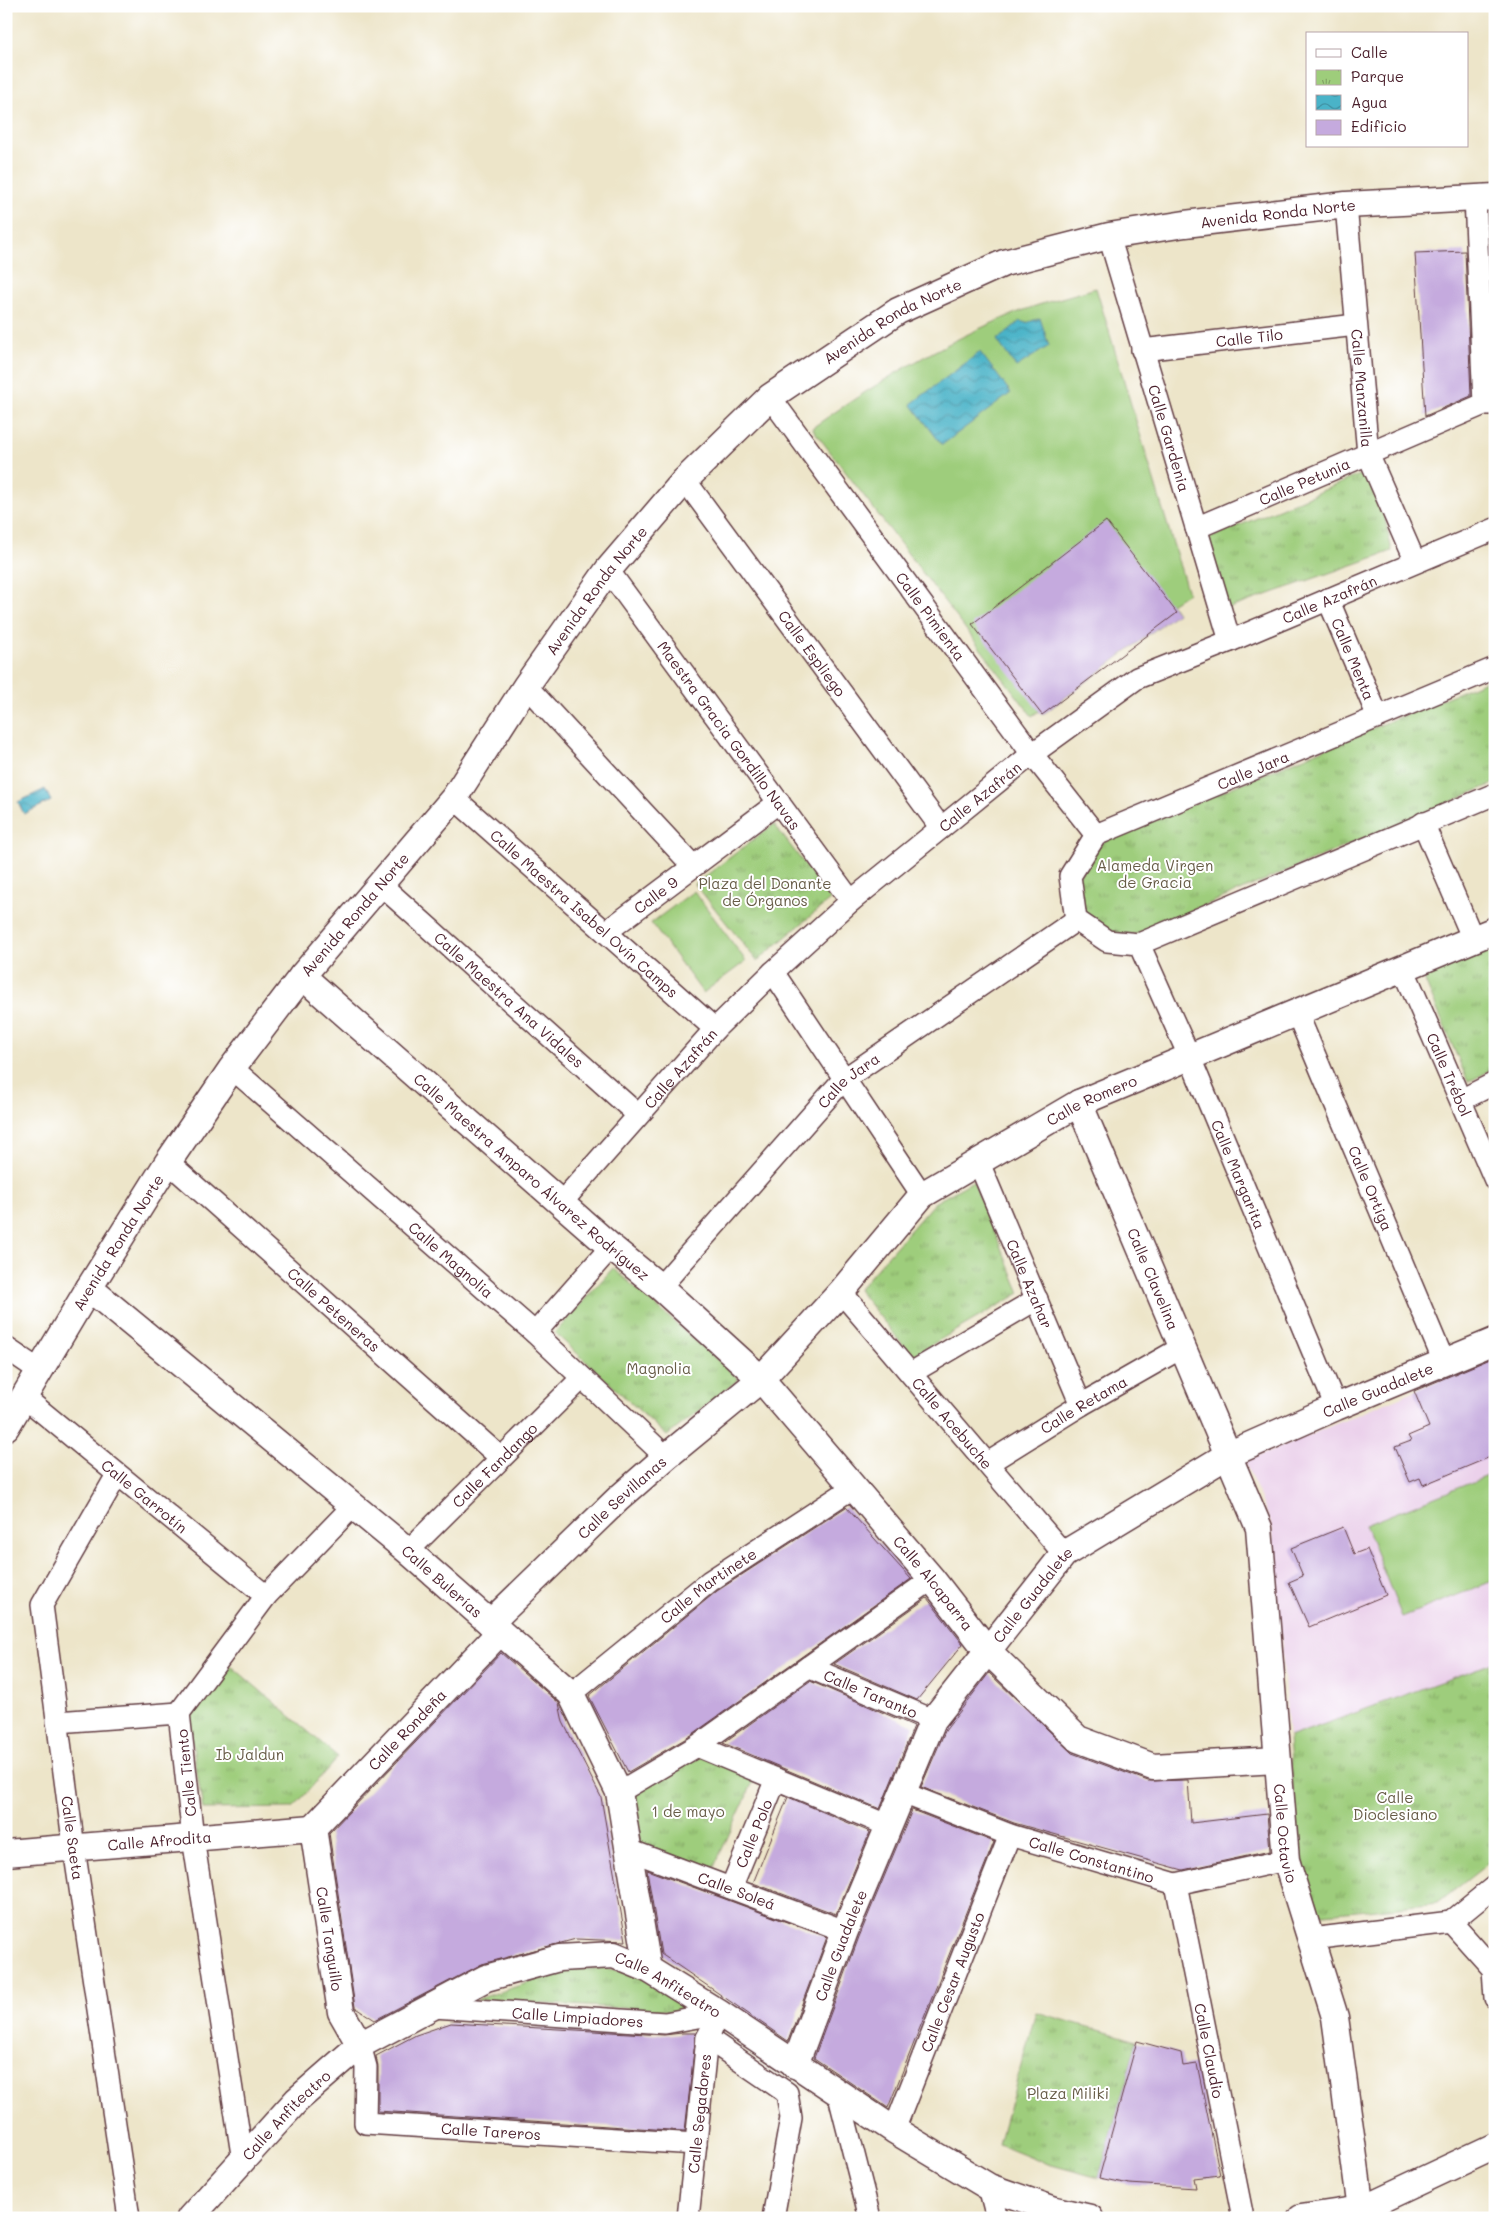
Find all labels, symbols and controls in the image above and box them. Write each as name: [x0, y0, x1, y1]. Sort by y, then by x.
legend: [1306, 32, 1468, 148]
text: Calle: [1351, 42, 1388, 62]
text: Parque: [1351, 66, 1404, 86]
text: Agua: [1351, 92, 1388, 112]
text: Edificio: [1351, 116, 1407, 136]
street label: Avenida Ronda Norte: [1199, 194, 1356, 232]
street label: Avenida Ronda Norte: [819, 274, 965, 368]
street label: Calle Tilo: [1215, 324, 1284, 351]
street label: Calle Manzanilla: [1347, 328, 1377, 448]
street label: Calle Gardenia: [1144, 382, 1195, 494]
street label: Calle Petunia: [1256, 453, 1353, 510]
street label: Avenida Ronda Norte: [541, 522, 651, 659]
street label: Calle Pimienta: [892, 568, 970, 665]
street label: Calle Azafrán: [1279, 570, 1380, 628]
street label: Calle Espliego: [774, 606, 851, 700]
street label: Calle Menta: [1327, 615, 1380, 703]
street label: Maestra Gracia Gordillo Navas: [653, 637, 805, 834]
street label: Calle Jara: [1214, 746, 1292, 794]
street label: Calle Azafrán: [934, 757, 1025, 836]
street label: Calle Maestra Isabel Ovín Camps: [486, 825, 683, 1002]
street label: Avenida Ronda Norte: [296, 848, 413, 980]
park label: Alameda Virgen de Gracia: [1097, 855, 1213, 892]
street label: Calle 9: [629, 871, 682, 918]
park label: Plaza del Donante de Órganos: [698, 873, 832, 910]
street label: Calle Maestra Ana Vidales: [430, 927, 588, 1072]
street label: Calle Azafrán: [639, 1024, 721, 1113]
street label: Calle Trébol: [1422, 1030, 1476, 1119]
street label: Calle Jara: [813, 1048, 883, 1112]
street label: Calle Maestra Amparo Álvarez Rodríguez: [410, 1069, 654, 1285]
street label: Calle Romero: [1043, 1070, 1140, 1130]
street label: Calle Margarita: [1207, 1117, 1270, 1232]
street label: Calle Ortiga: [1344, 1143, 1398, 1234]
street label: Avenida Ronda Norte: [68, 1170, 168, 1314]
street label: Calle Magnolia: [404, 1217, 498, 1302]
street label: Calle Clavelina: [1123, 1225, 1184, 1333]
street label: Calle Azahar: [1002, 1236, 1058, 1331]
street label: Calle Peteneras: [283, 1263, 385, 1356]
park label: Magnolia: [627, 1358, 691, 1378]
street label: Calle Guadalete: [1319, 1358, 1436, 1422]
street label: Calle Retama: [1036, 1371, 1131, 1438]
street label: Calle Acebuche: [908, 1373, 997, 1473]
street label: Calle Fandango: [448, 1418, 542, 1512]
street label: Calle Sevillanas: [573, 1451, 670, 1543]
street label: Calle Garrotín: [97, 1455, 192, 1537]
street label: Calle Alcaparra: [889, 1531, 978, 1635]
street label: Calle Bulerías: [398, 1540, 487, 1622]
street label: Calle Guadalete: [988, 1541, 1076, 1647]
street label: Calle Martinete: [656, 1543, 760, 1628]
street label: Calle Taranto: [821, 1665, 921, 1722]
street label: Calle Rondeña: [363, 1685, 450, 1775]
street label: Calle Tiento: [171, 1728, 201, 1818]
park label: Ib Jaldun: [216, 1744, 284, 1764]
street label: Calle Octavio: [1270, 1783, 1303, 1885]
park label: Calle Dioclesiano: [1353, 1787, 1437, 1824]
street label: Calle Saeta: [57, 1795, 89, 1881]
street label: Calle Polo: [730, 1796, 777, 1871]
park label: 1 de mayo: [651, 1801, 725, 1821]
street label: Calle Afrodita: [107, 1826, 212, 1855]
street label: Calle Constantino: [1027, 1831, 1157, 1887]
street label: Calle Soleá: [695, 1867, 778, 1914]
street label: Calle Tanguillo: [312, 1885, 348, 1993]
street label: Calle Guadalete: [810, 1886, 871, 2004]
street label: Calle Cesar Augusto: [916, 1909, 989, 2055]
street label: Calle Anfiteatro: [612, 1947, 725, 2022]
street label: Calle Claudio: [1190, 2001, 1229, 2100]
street label: Calle Limpiadores: [511, 2002, 644, 2031]
street label: Calle Segadores: [683, 2053, 715, 2174]
street label: Calle Anfiteatro: [237, 2065, 335, 2164]
park label: Plaza Miliki: [1027, 2083, 1109, 2103]
street label: Calle Tareros: [440, 2118, 541, 2144]

